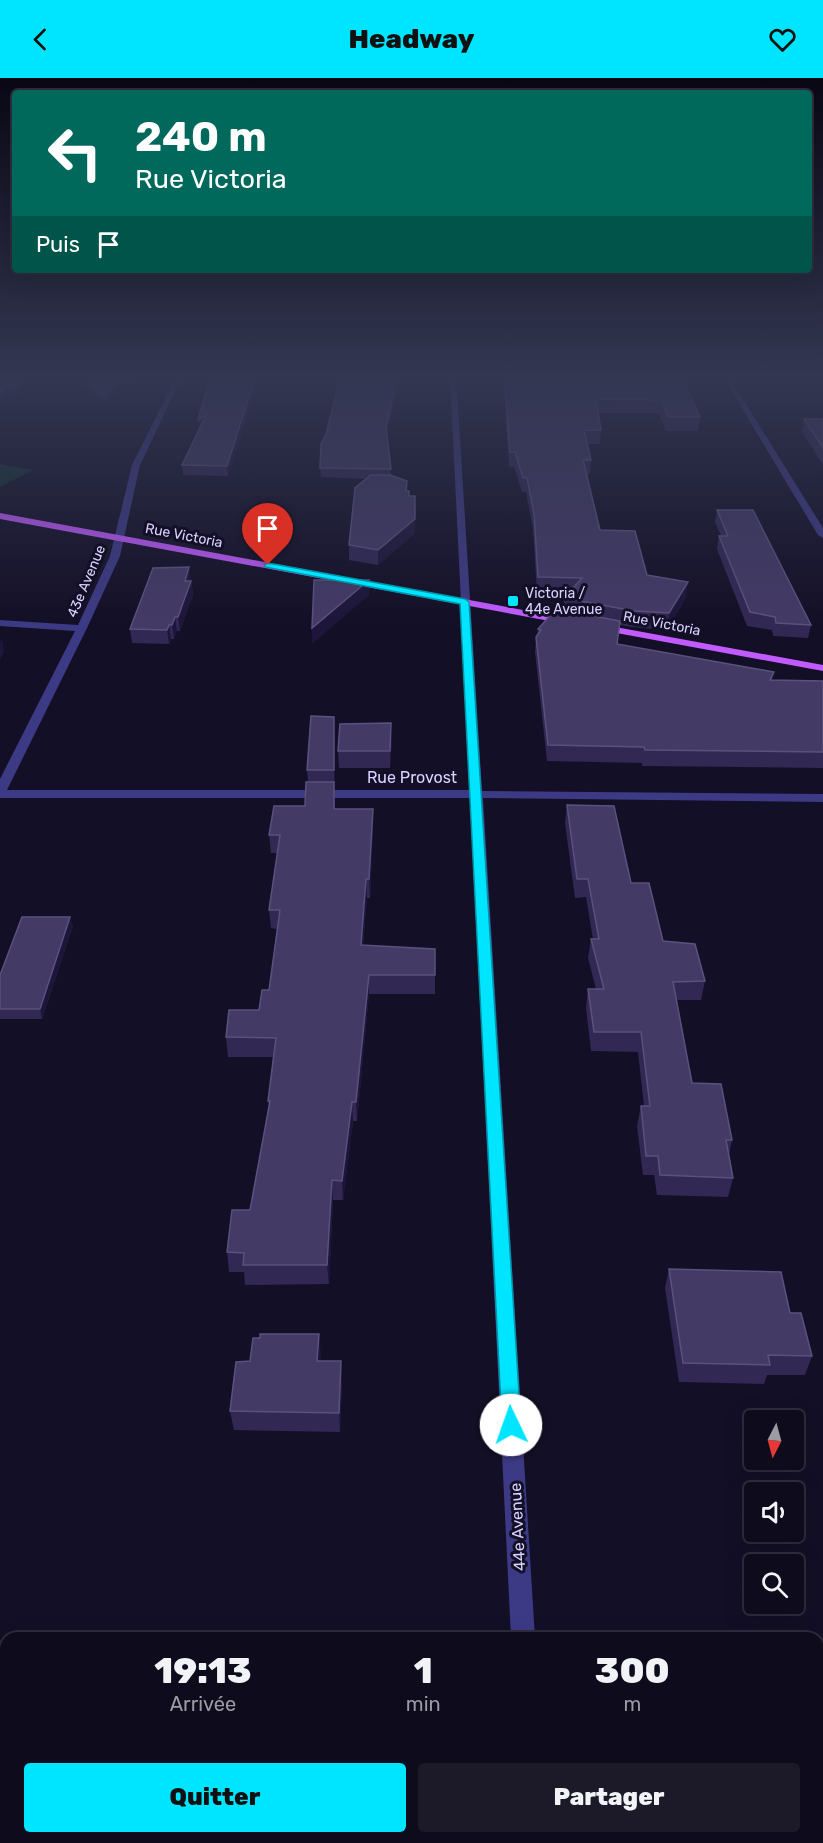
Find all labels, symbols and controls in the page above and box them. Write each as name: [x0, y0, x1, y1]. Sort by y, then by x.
icon: back: [24, 23, 57, 56]
text: Headway: [349, 23, 474, 55]
icon: heart: [766, 23, 799, 56]
text: 240 m: [135, 112, 267, 162]
icon: left: [36, 114, 114, 192]
text: Rue Victoria: [135, 163, 287, 195]
icon: arrive: [92, 228, 125, 261]
text: Puis: [36, 231, 80, 258]
pin: [242, 503, 293, 565]
icon: arrive: [251, 512, 284, 545]
street label: Rue Victoria: [144, 520, 224, 551]
street label: 43e Avenue: [64, 542, 109, 620]
place label: Victoria / 44e Avenue: [525, 585, 602, 618]
marker: Victoria / 44e Avenue: [506, 594, 520, 608]
street label: Rue Victoria: [622, 608, 702, 639]
street label: Rue Provost: [367, 768, 457, 787]
position arrow: [479, 1393, 543, 1457]
north arrow: [744, 1410, 804, 1470]
map controls: [744, 1410, 804, 1614]
street label: 44e Avenue: [506, 1482, 529, 1572]
button: sound: [744, 1482, 804, 1542]
button: search: [744, 1554, 804, 1614]
text: 19:13: [154, 1649, 252, 1692]
text: 1: [414, 1649, 433, 1692]
text: 300: [595, 1649, 670, 1692]
text: Arrivée: [170, 1692, 236, 1716]
text: min: [406, 1692, 441, 1716]
text: m: [623, 1692, 641, 1716]
button: Quitter: [24, 1763, 406, 1832]
button: Partager: [418, 1763, 800, 1832]

